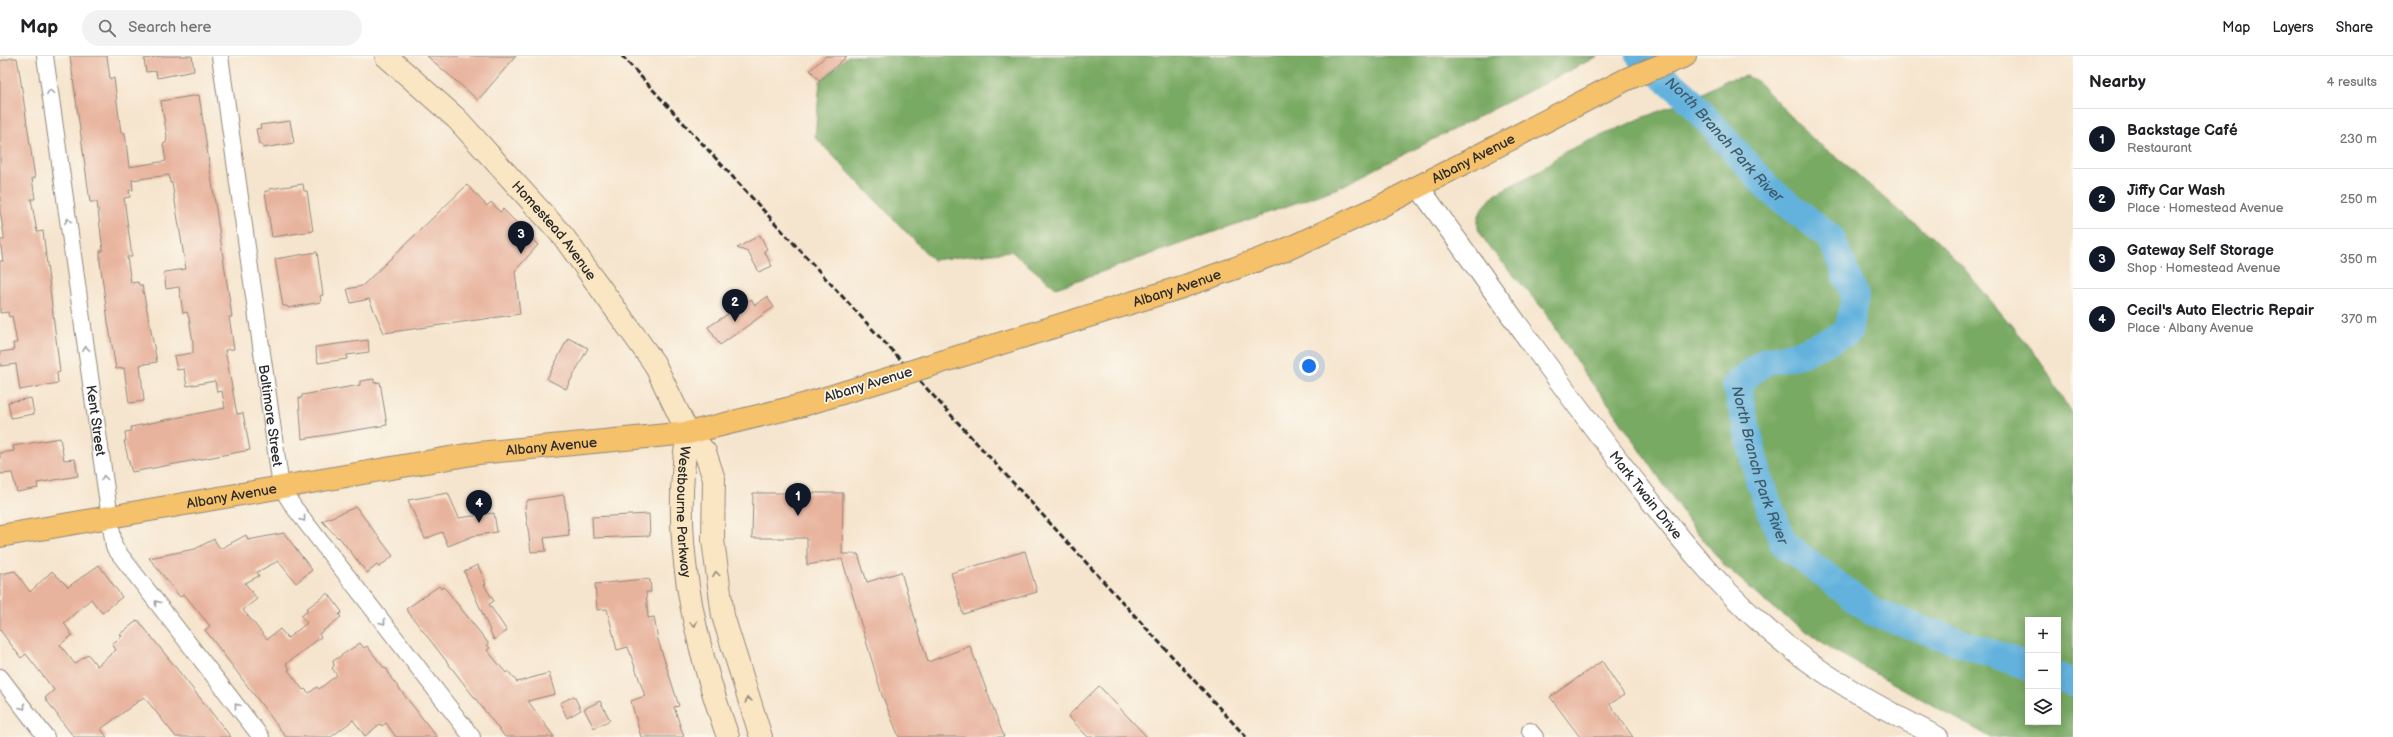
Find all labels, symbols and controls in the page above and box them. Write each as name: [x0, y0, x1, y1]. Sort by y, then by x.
search box: [82, 10, 362, 46]
text: Map: [20, 16, 58, 39]
icon: search: [96, 17, 118, 39]
text: Search here: [128, 18, 211, 37]
text: Map: [2222, 19, 2250, 36]
text: Layers: [2272, 19, 2314, 36]
text: Share: [2336, 19, 2373, 36]
text: Nearby: [2089, 72, 2146, 92]
water label: North Branch Park River: [1661, 73, 1788, 208]
text: 4 results: [2327, 74, 2377, 90]
one-way arrow: [46, 89, 55, 95]
text: Backstage Café: [2127, 121, 2238, 140]
street label: Albany Avenue: [1429, 130, 1518, 187]
text: 1: [2099, 131, 2105, 147]
text: 230 m: [2340, 131, 2377, 147]
text: Restaurant: [2127, 140, 2192, 156]
street label: Homestead Avenue: [508, 177, 600, 284]
text: Jiffy Car Wash: [2127, 181, 2225, 200]
text: 2: [2098, 191, 2106, 207]
text: 250 m: [2340, 191, 2377, 207]
text: Place · Homestead Avenue: [2127, 200, 2283, 216]
one-way arrow: [64, 218, 73, 224]
pin: 3: [508, 221, 534, 254]
text: Gateway Self Storage: [2127, 241, 2274, 260]
text: 3: [2098, 251, 2106, 267]
text: 350 m: [2340, 251, 2377, 267]
text: Shop · Homestead Avenue: [2127, 260, 2281, 276]
street label: Albany Avenue: [1131, 266, 1223, 311]
pin: 2: [722, 289, 748, 322]
text: Cecil's Auto Electric Repair: [2127, 301, 2314, 320]
text: 4: [2098, 311, 2106, 327]
text: 370 m: [2341, 311, 2377, 327]
text: Place · Albany Avenue: [2127, 320, 2253, 336]
one-way arrow: [82, 346, 91, 352]
your location: [1299, 356, 1319, 376]
street label: Baltimore Street: [255, 363, 286, 468]
street label: Albany Avenue: [822, 363, 914, 406]
street label: Kent Street: [82, 384, 109, 458]
water label: North Branch Park River: [1727, 384, 1793, 549]
street label: Albany Avenue: [505, 434, 598, 459]
street label: Westbourne Parkway: [673, 445, 695, 579]
street label: Mark Twain Drive: [1606, 448, 1686, 543]
one-way arrow: [100, 475, 109, 481]
street label: Albany Avenue: [185, 480, 278, 513]
pin: 1: [785, 483, 811, 516]
pin: 4: [466, 490, 492, 523]
one-way arrow: [299, 515, 306, 522]
one-way arrow: [712, 571, 721, 577]
one-way arrow: [155, 601, 162, 608]
one-way arrow: [378, 617, 385, 624]
map controls: [2025, 617, 2061, 725]
button: +: [2025, 617, 2061, 653]
one-way arrow: [689, 620, 698, 627]
button: −: [2025, 653, 2061, 689]
button: layers: [2025, 689, 2061, 725]
one-way arrow: [745, 697, 753, 704]
one-way arrow: [18, 703, 25, 710]
one-way arrow: [235, 704, 242, 711]

